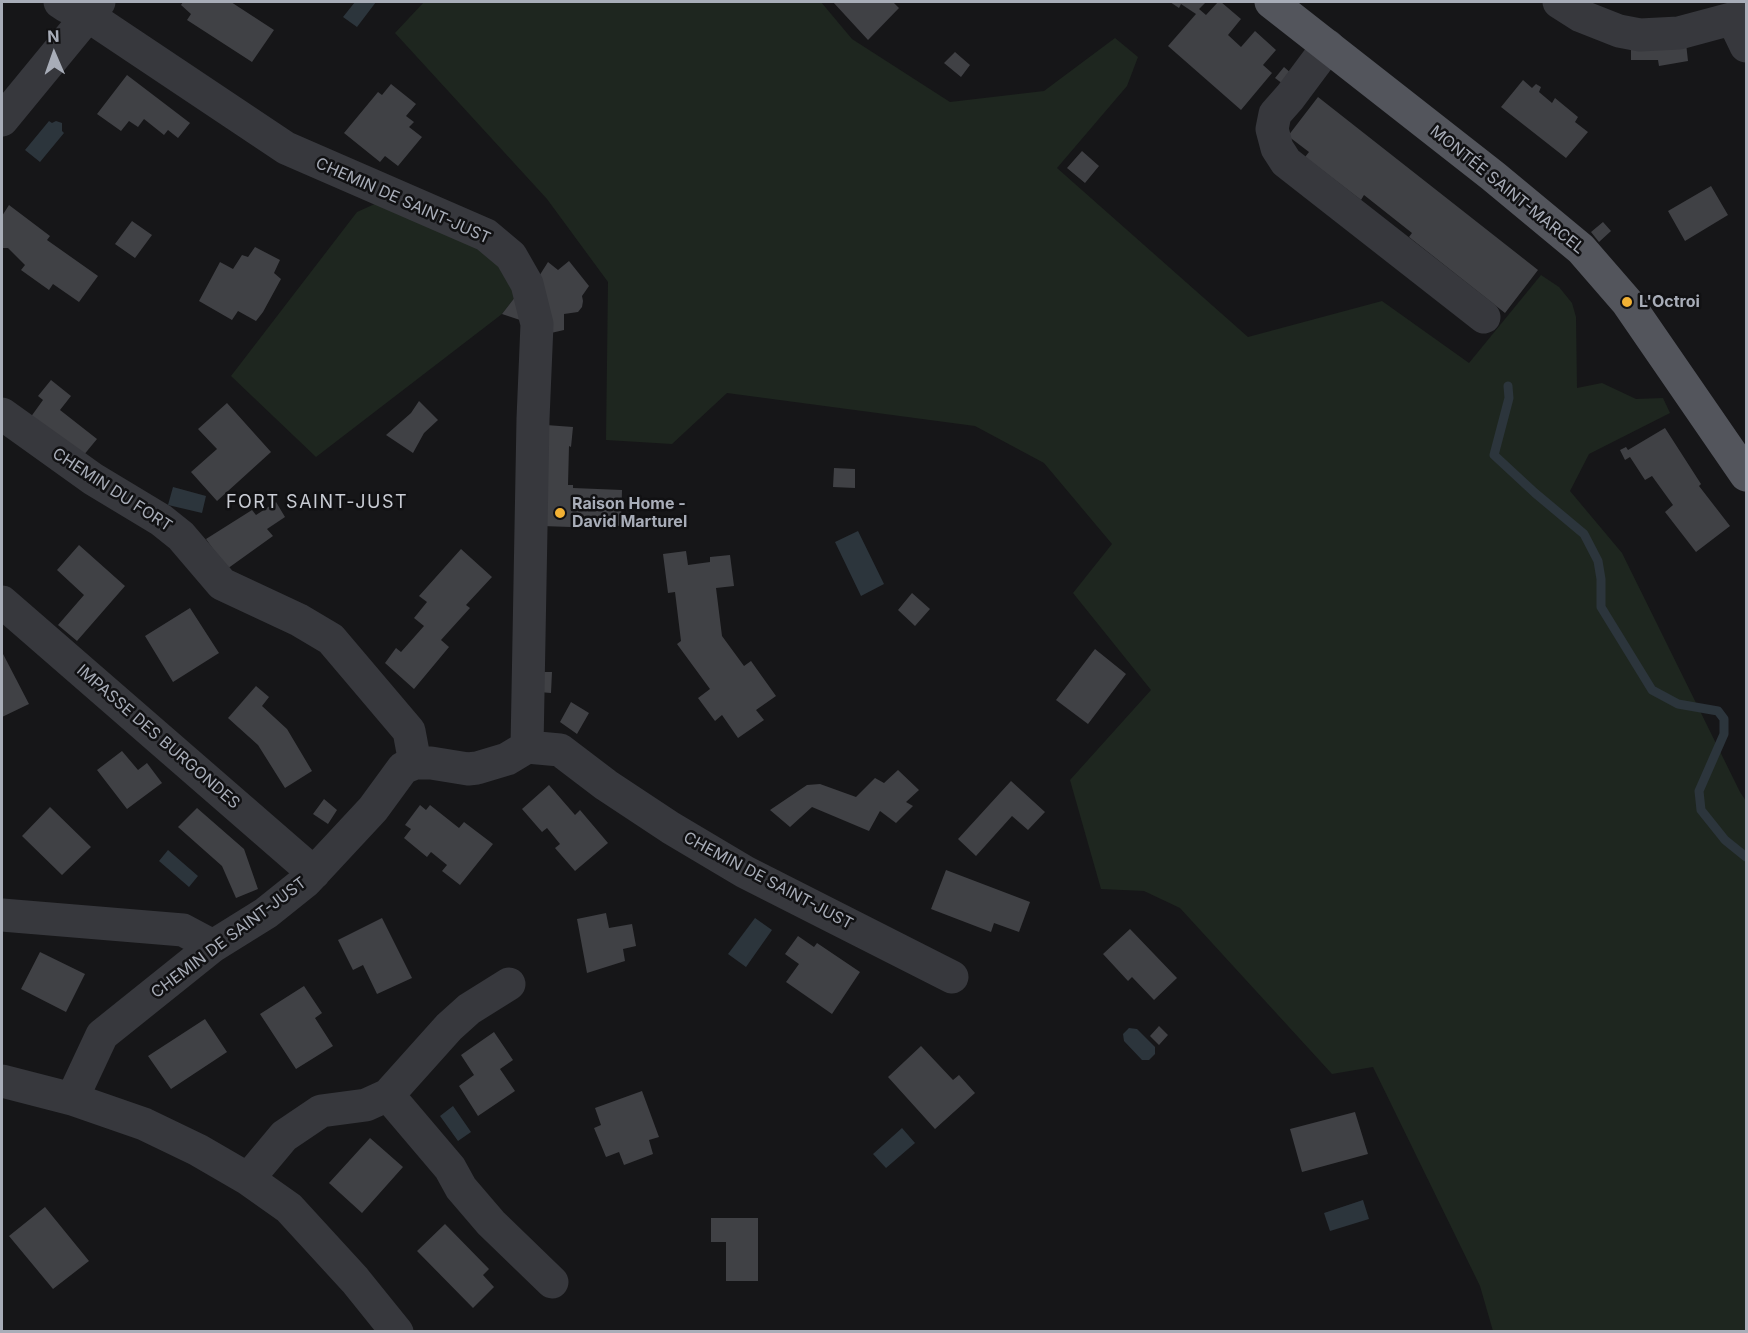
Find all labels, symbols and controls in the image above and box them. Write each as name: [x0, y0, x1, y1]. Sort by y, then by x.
north arrow: [24, 24, 84, 84]
text: N: [47, 26, 60, 46]
street label: MONTÉE SAINT-MARCEL: [1426, 122, 1588, 258]
street label: CHEMIN DE SAINT-JUST: [313, 154, 493, 248]
place label: L'Octroi: [1639, 292, 1700, 312]
marker: L'Octroi: [1620, 295, 1634, 309]
street label: CHEMIN DU FORT: [49, 444, 175, 536]
district label: FORT SAINT-JUST: [226, 492, 408, 514]
place label: Raison Home - David Marturel: [572, 494, 687, 532]
marker: Raison Home - David Marturel: [553, 506, 567, 520]
street label: IMPASSE DES BURGONDES: [73, 661, 243, 813]
street label: CHEMIN DE SAINT-JUST: [680, 828, 856, 934]
street label: CHEMIN DE SAINT-JUST: [148, 873, 310, 1003]

